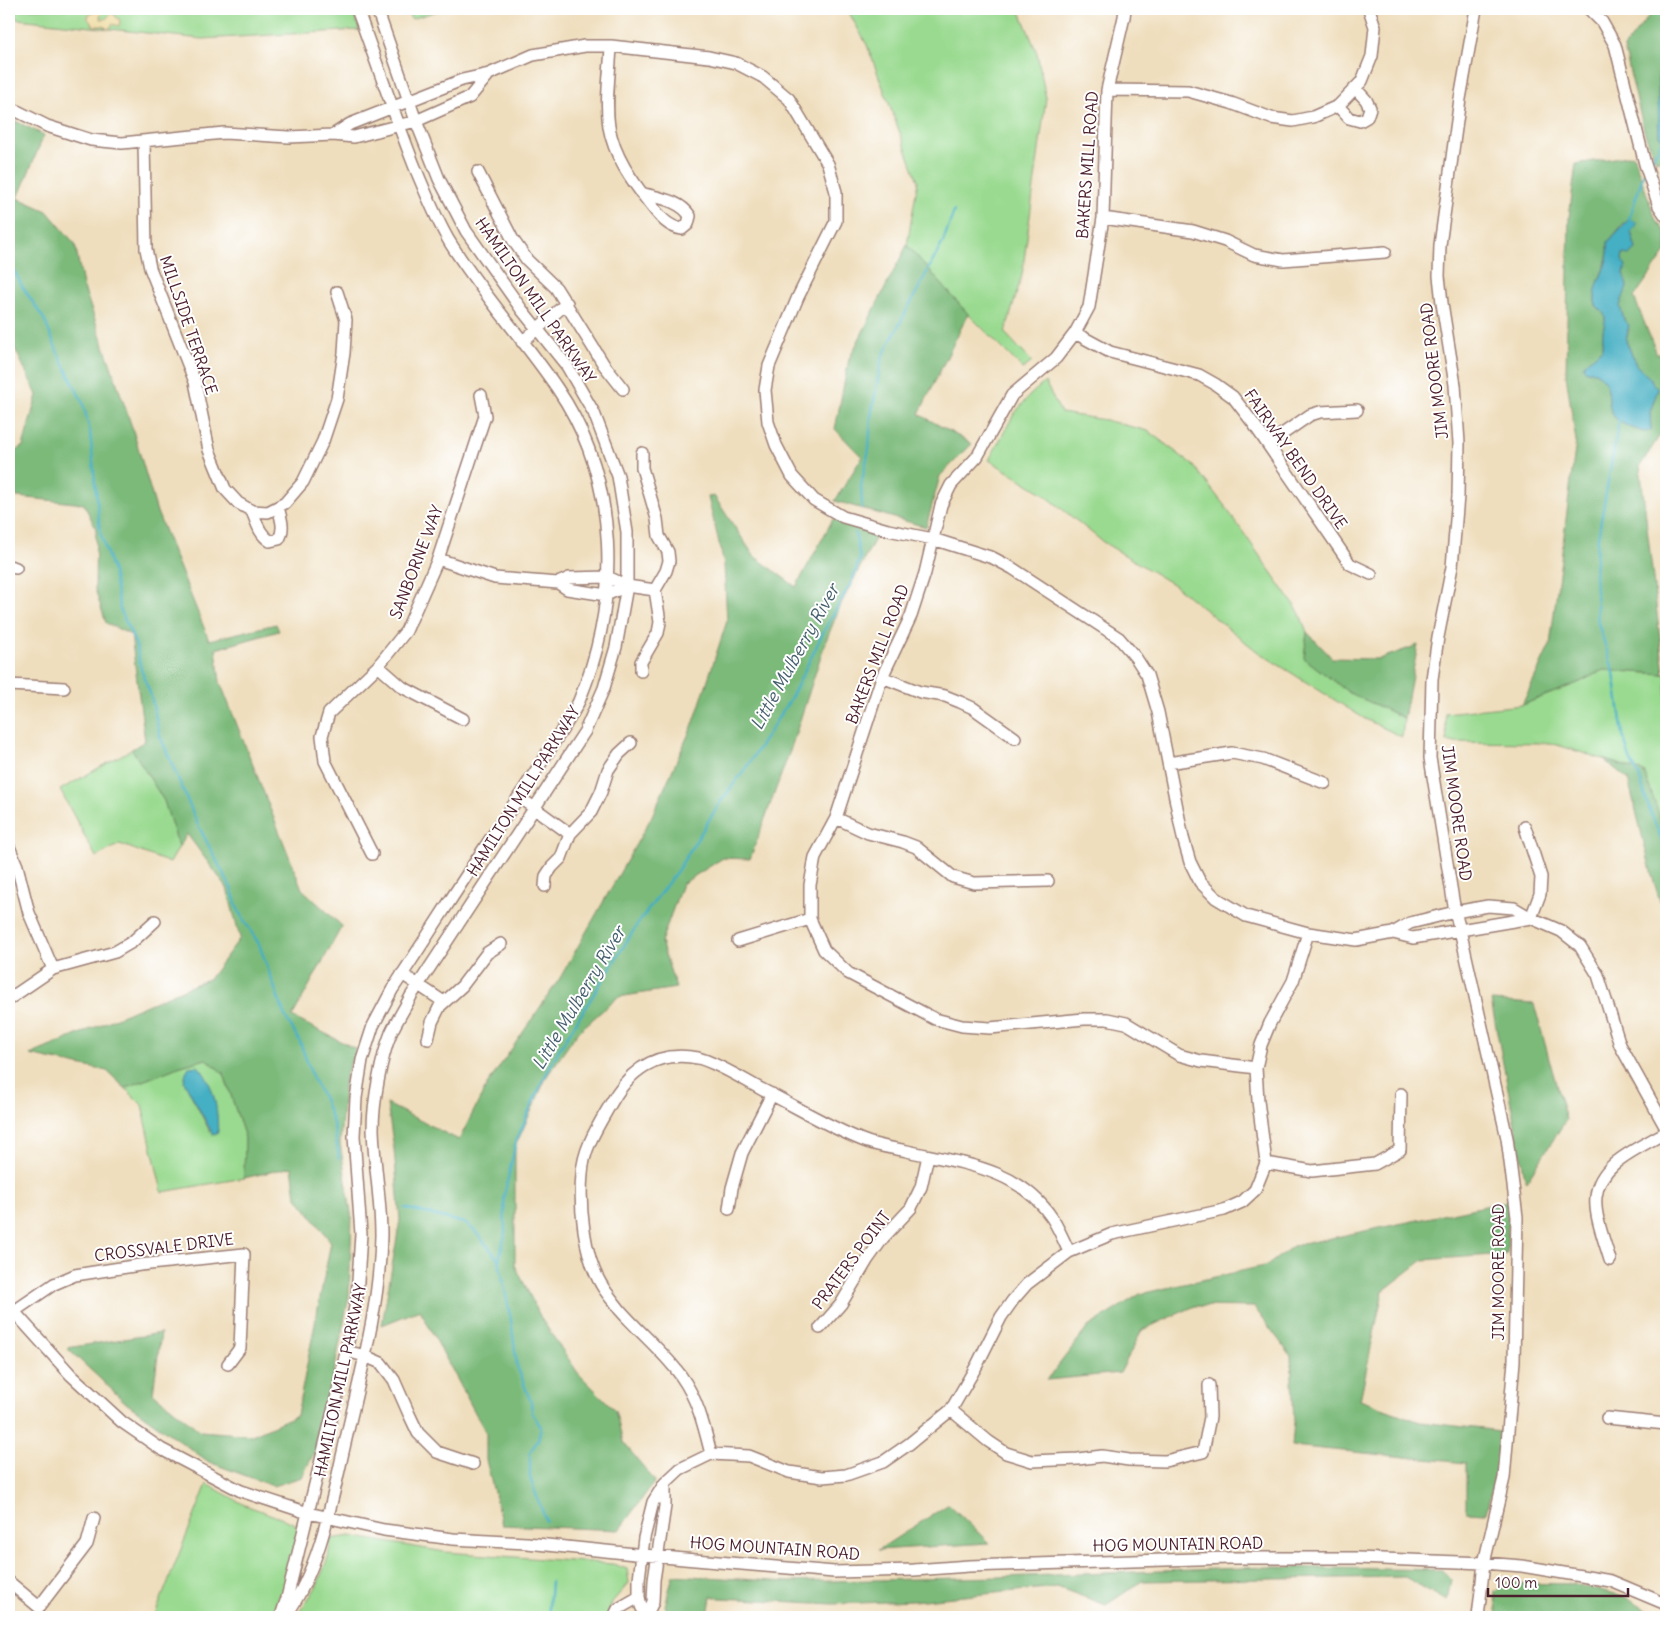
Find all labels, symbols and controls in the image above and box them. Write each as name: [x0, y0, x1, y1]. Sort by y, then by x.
street label: BAKERS MILL ROAD: [1072, 90, 1102, 240]
street label: HAMILTON MILL PARKWAY: [471, 213, 601, 387]
street label: MILLSIDE TERRACE: [156, 253, 222, 397]
street label: JIM MOORE ROAD: [1416, 302, 1452, 440]
street label: FAIRWAY BEND DRIVE: [1240, 385, 1352, 533]
street label: SANBORNE WAY: [385, 502, 447, 622]
water label: Little Mulberry River: [745, 578, 845, 734]
street label: BAKERS MILL ROAD: [841, 581, 913, 727]
street label: HAMILTON MILL PARKWAY: [462, 702, 584, 880]
street label: JIM MOORE ROAD: [1438, 744, 1476, 882]
water label: Little Mulberry River: [527, 920, 632, 1074]
street label: JIM MOORE ROAD: [1488, 1203, 1508, 1341]
street label: PRATERS POINT: [807, 1207, 895, 1313]
street label: CROSSVALE DRIVE: [93, 1229, 235, 1265]
street label: HAMILTON MILL PARKWAY: [310, 1281, 370, 1479]
street label: HOG MOUNTAIN ROAD: [689, 1532, 861, 1564]
street label: HOG MOUNTAIN ROAD: [1093, 1533, 1263, 1555]
scale bar: [1488, 1566, 1628, 1598]
text: 100 m: [1495, 1573, 1537, 1592]

